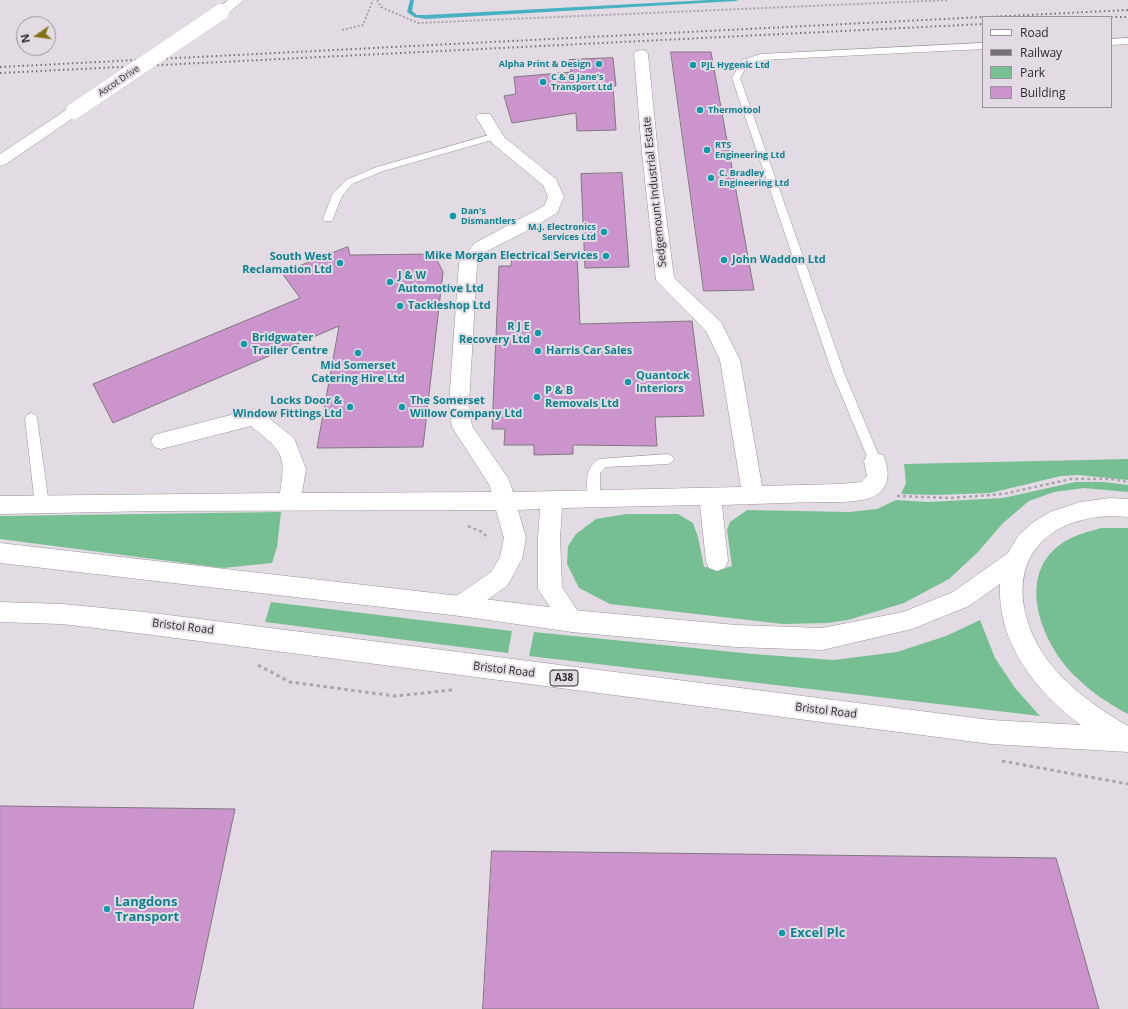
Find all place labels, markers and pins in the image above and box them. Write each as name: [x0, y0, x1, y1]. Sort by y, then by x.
place label: Alpha Print & Design: [499, 59, 591, 69]
marker: Alpha Print & Design: [594, 59, 604, 69]
marker: PJL Hygenic Ltd: [688, 60, 698, 70]
place label: PJL Hygenic Ltd: [701, 60, 770, 70]
place label: C & G Jane's Transport Ltd: [551, 72, 612, 93]
marker: C & G Jane's Transport Ltd: [538, 77, 548, 87]
marker: Thermotool: [695, 105, 705, 115]
place label: Thermotool: [708, 105, 761, 115]
place label: RTS Engineering Ltd: [715, 140, 785, 161]
marker: RTS Engineering Ltd: [702, 145, 712, 155]
place label: C. Bradley Engineering Ltd: [719, 168, 789, 189]
marker: C. Bradley Engineering Ltd: [706, 173, 716, 183]
place label: Dan's Dismantlers: [461, 206, 516, 227]
marker: Dan's Dismantlers: [448, 211, 458, 221]
place label: M.J. Electronics Services Ltd: [528, 222, 596, 243]
marker: M.J. Electronics Services Ltd: [599, 227, 609, 237]
place label: Mike Morgan Electrical Services: [425, 249, 598, 263]
place label: South West Reclamation Ltd: [242, 250, 332, 276]
marker: Mike Morgan Electrical Services: [601, 251, 611, 261]
place label: John Waddon Ltd: [732, 253, 826, 267]
marker: John Waddon Ltd: [719, 255, 729, 265]
marker: South West Reclamation Ltd: [335, 258, 345, 268]
place label: J & W Automotive Ltd: [398, 269, 484, 295]
marker: J & W Automotive Ltd: [385, 277, 395, 287]
place label: Tackleshop Ltd: [408, 299, 491, 313]
marker: Tackleshop Ltd: [395, 301, 405, 311]
place label: R J E Recovery Ltd: [459, 320, 530, 346]
marker: R J E Recovery Ltd: [533, 328, 543, 338]
place label: Bridgwater Trailer Centre: [252, 331, 328, 357]
marker: Bridgwater Trailer Centre: [239, 339, 249, 349]
place label: Harris Car Sales: [546, 344, 632, 358]
marker: Harris Car Sales: [533, 346, 543, 356]
marker: Mid Somerset Catering Hire Ltd: [353, 348, 363, 358]
place label: Mid Somerset Catering Hire Ltd: [311, 359, 405, 385]
place label: Quantock Interiors: [636, 369, 690, 395]
marker: Quantock Interiors: [623, 377, 633, 387]
place label: P & B Removals Ltd: [545, 384, 619, 410]
marker: P & B Removals Ltd: [532, 392, 542, 402]
place label: Locks Door & Window Fittings Ltd: [233, 394, 342, 420]
place label: The Somerset Willow Company Ltd: [410, 394, 522, 420]
marker: Locks Door & Window Fittings Ltd: [345, 402, 355, 412]
marker: The Somerset Willow Company Ltd: [397, 402, 407, 412]
place label: Langdons Transport: [115, 894, 179, 925]
marker: Langdons Transport: [102, 904, 112, 914]
place label: Excel Plc: [790, 925, 845, 941]
marker: Excel Plc: [777, 928, 787, 938]

